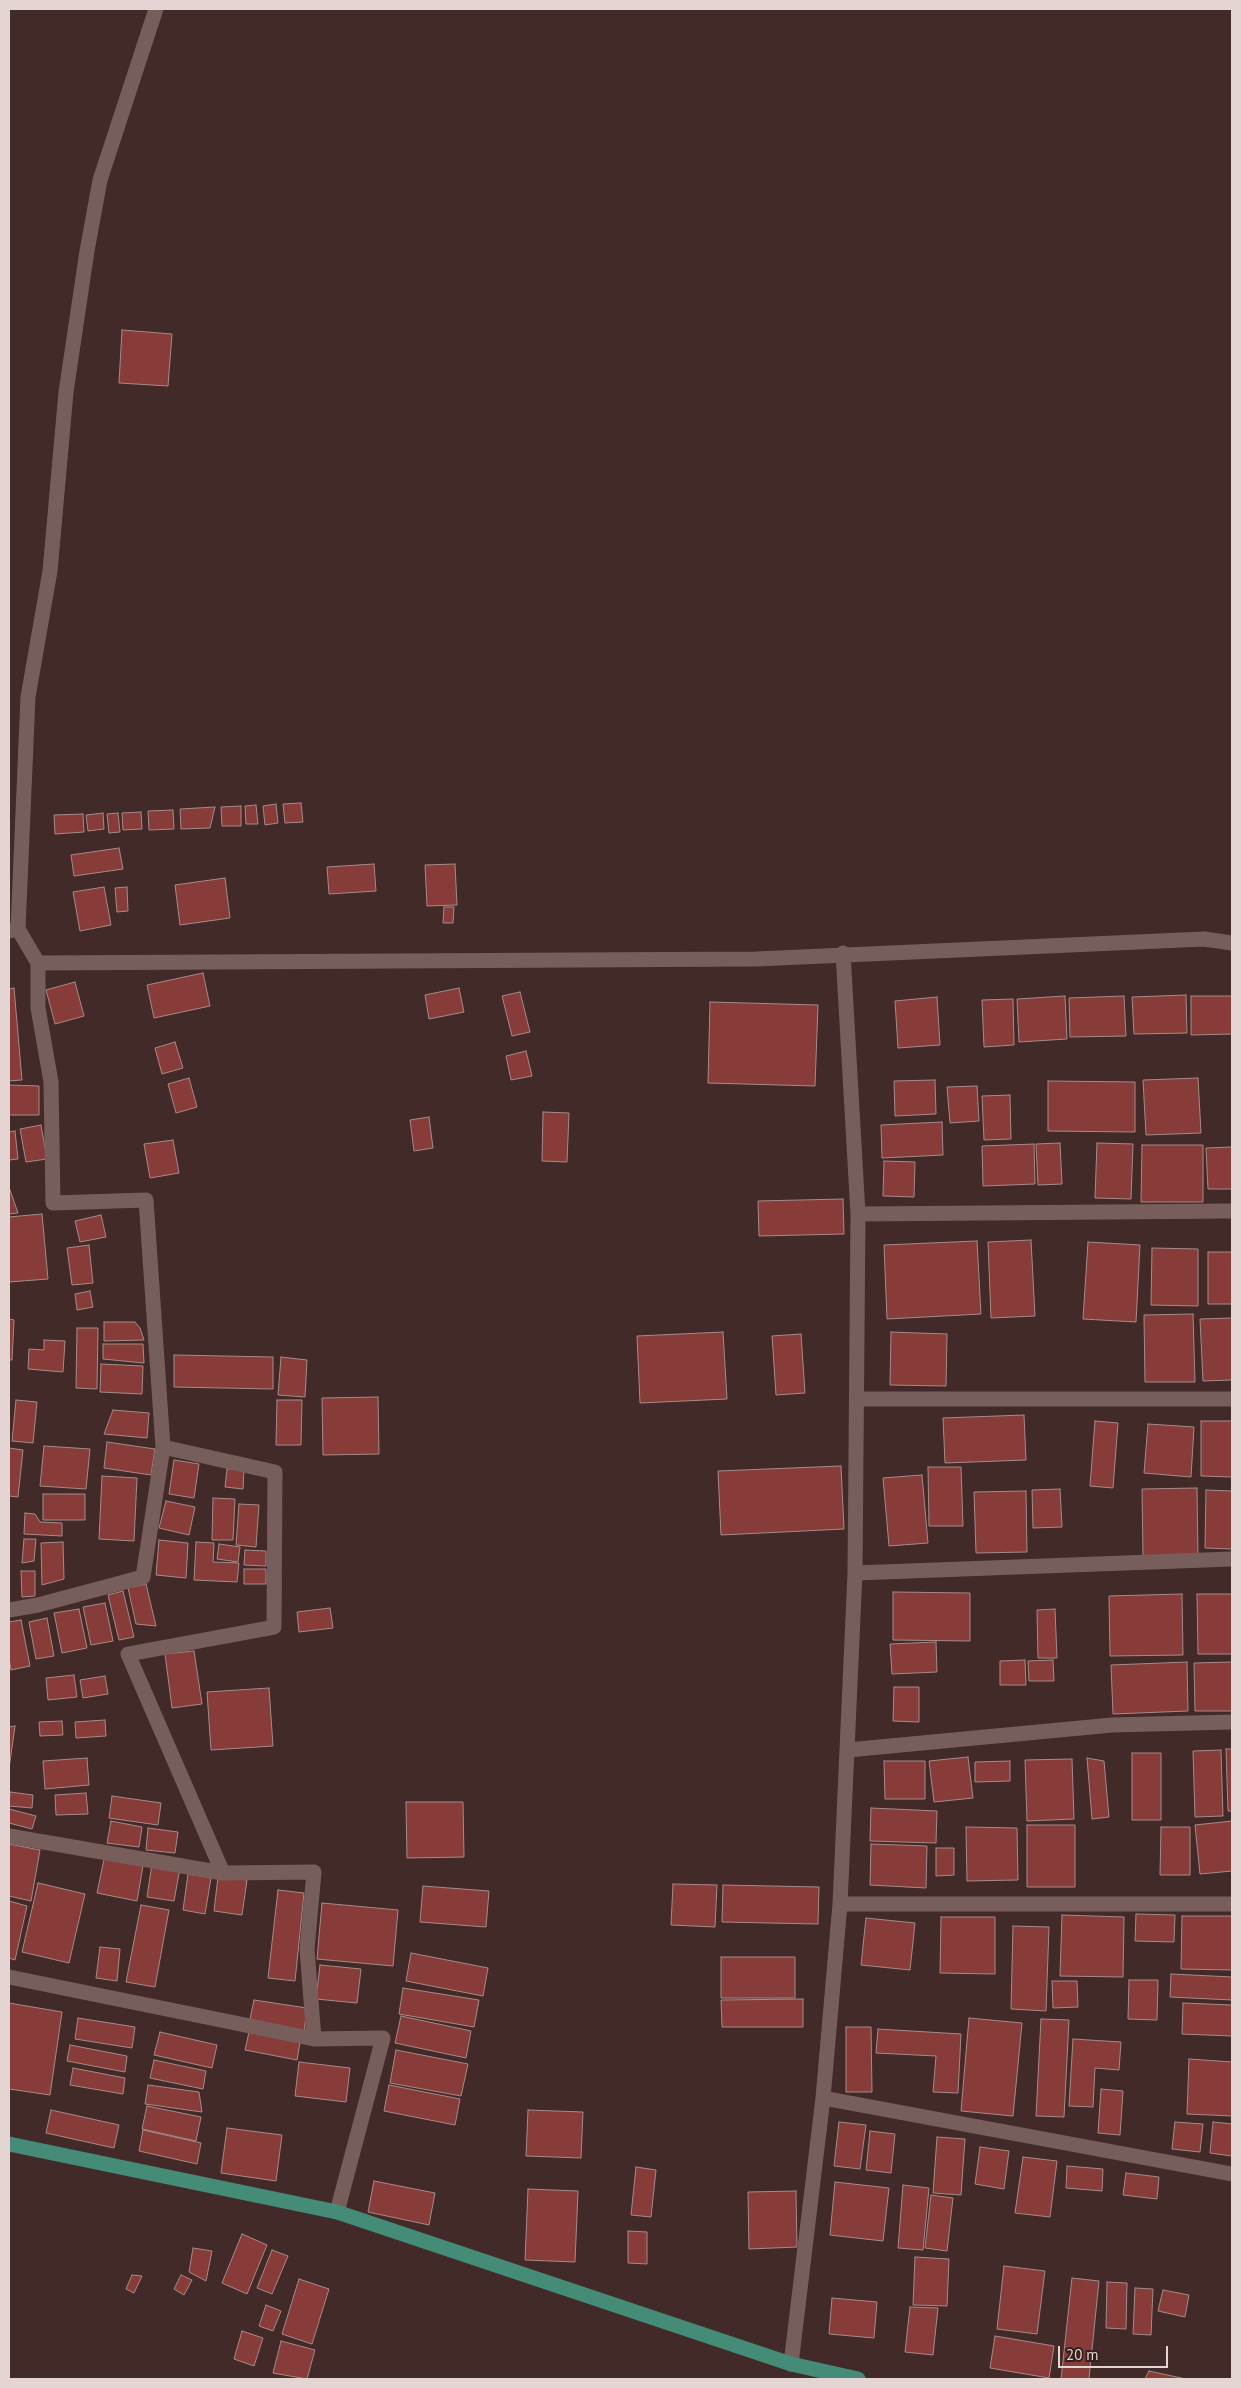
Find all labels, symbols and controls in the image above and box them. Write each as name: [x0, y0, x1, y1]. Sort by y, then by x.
scale bar: [1061, 2336, 1171, 2368]
text: 20 m: [1066, 2345, 1099, 2364]

